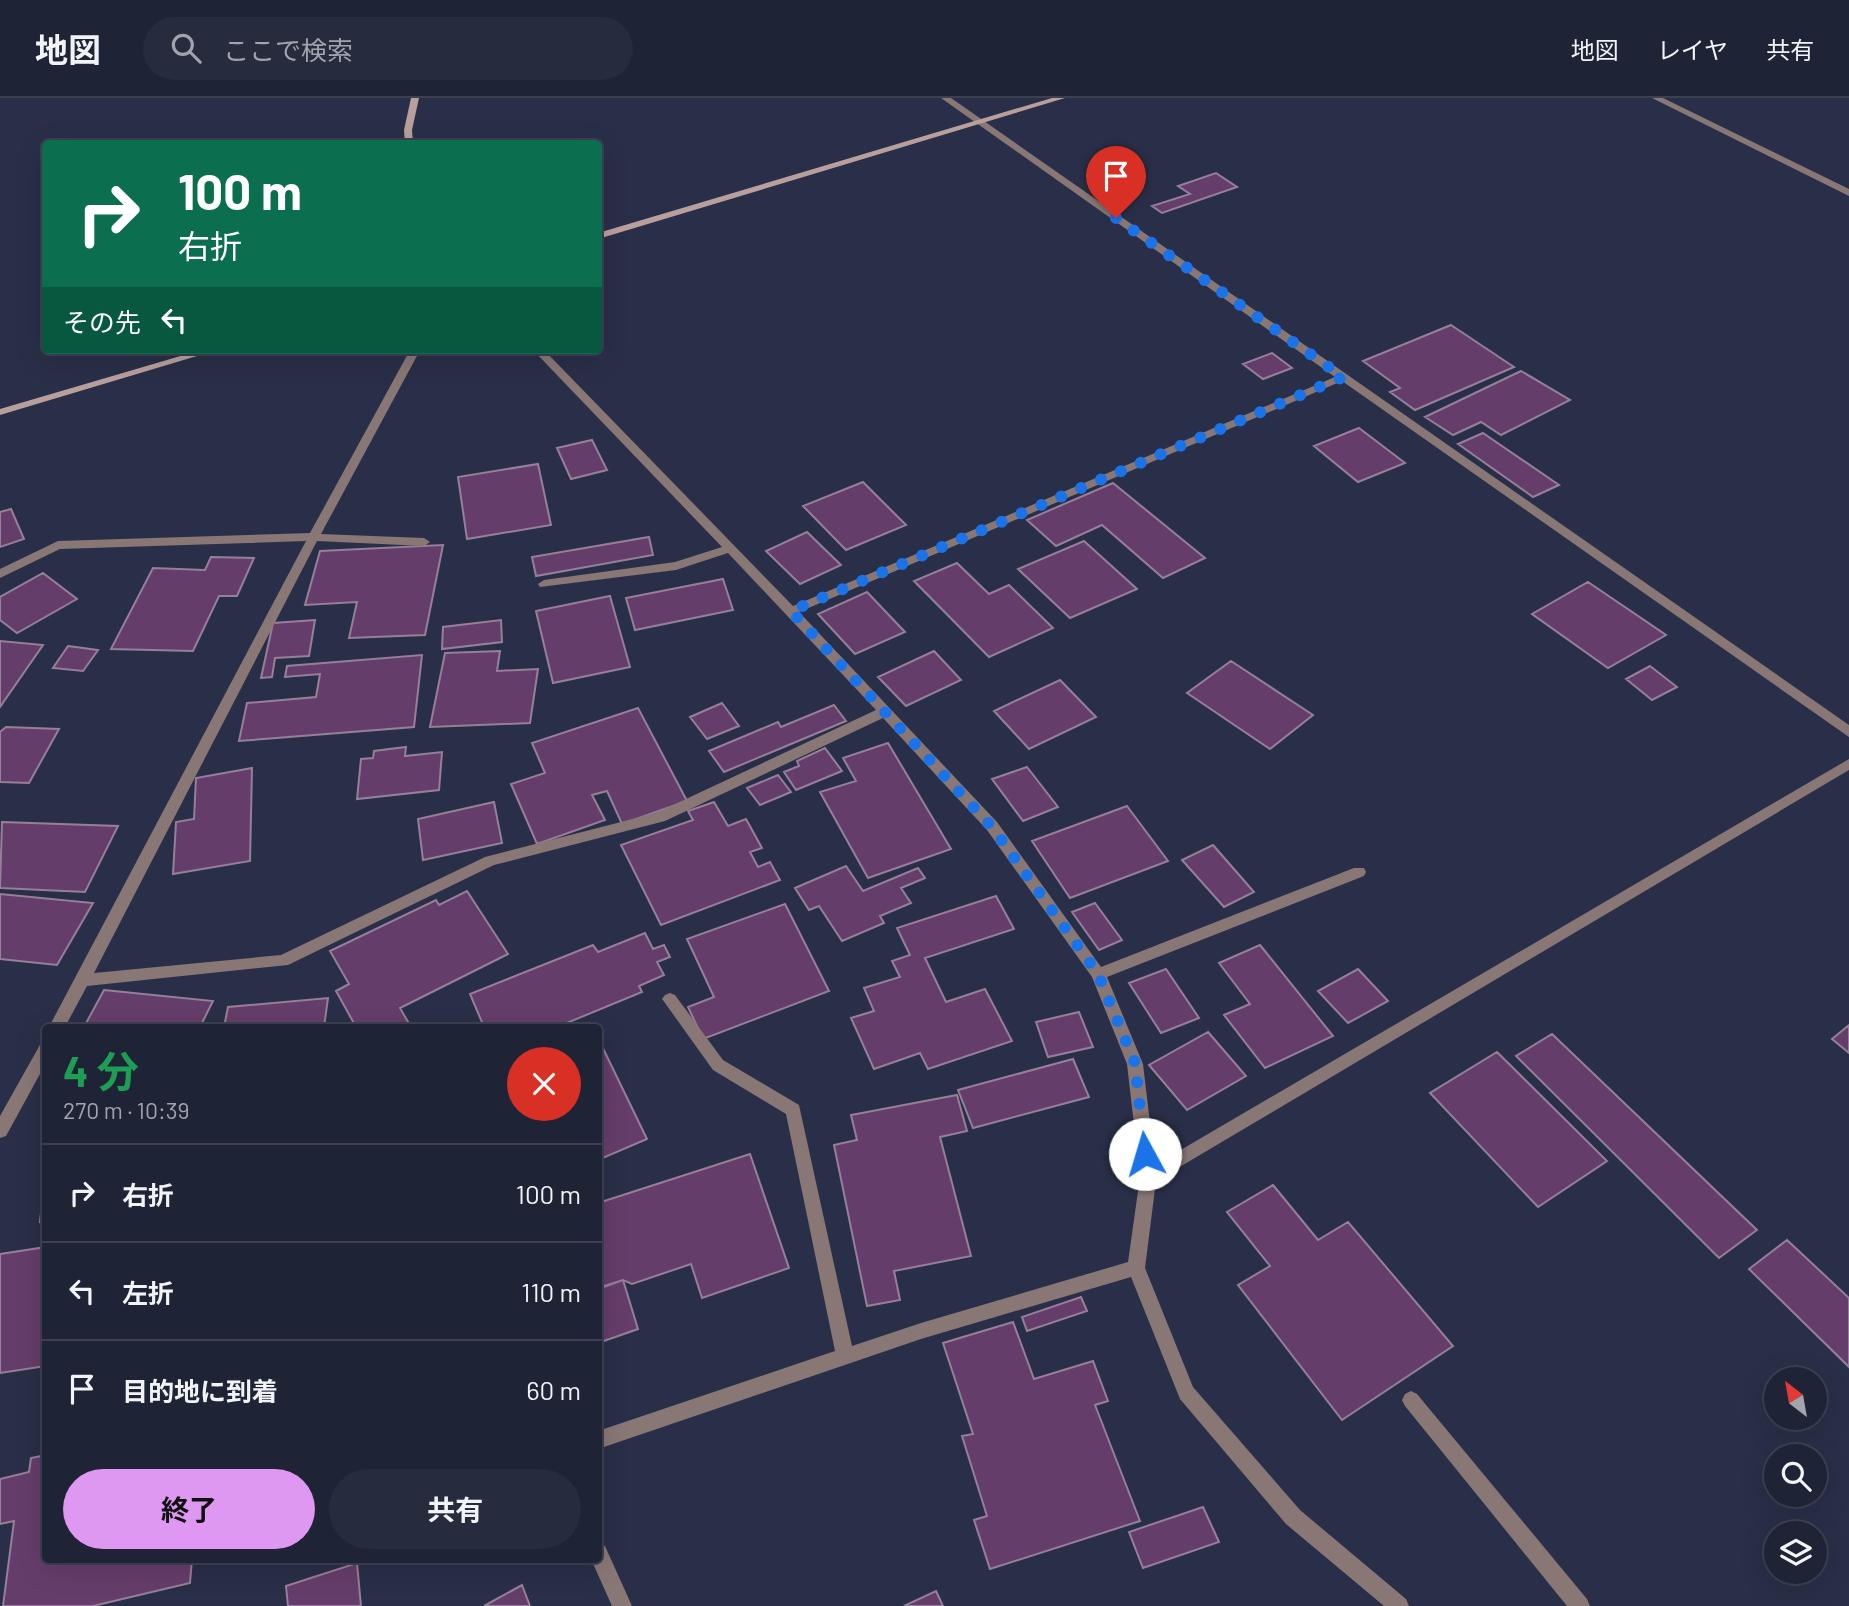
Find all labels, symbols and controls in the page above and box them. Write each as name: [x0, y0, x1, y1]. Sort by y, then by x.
search box: [143, 17, 633, 80]
text: 地図: [35, 29, 101, 69]
icon: search: [167, 29, 205, 67]
text: ここで検索: [223, 34, 353, 65]
text: 地図: [1571, 35, 1619, 64]
text: レイヤ: [1657, 35, 1728, 64]
text: 共有: [1766, 35, 1814, 64]
pin: [1086, 146, 1146, 218]
icon: arrive: [1097, 157, 1135, 195]
text: 100 m: [178, 161, 302, 220]
icon: right: [63, 168, 154, 259]
text: 右折: [178, 226, 242, 264]
icon: left: [155, 301, 193, 339]
text: その先: [63, 306, 141, 337]
text: 4 分: [63, 1045, 139, 1095]
button: close: [507, 1047, 581, 1121]
text: 270 m · 10:39: [63, 1096, 190, 1124]
position arrow: [1108, 1117, 1182, 1191]
icon: right: [63, 1174, 101, 1212]
text: 100 m: [516, 1178, 581, 1209]
text: 右折: [122, 1179, 174, 1210]
icon: left: [63, 1272, 101, 1310]
text: 110 m: [521, 1276, 581, 1307]
text: 左折: [122, 1277, 174, 1308]
north arrow: [1764, 1367, 1827, 1430]
map controls: [1764, 1367, 1827, 1584]
icon: arrive: [63, 1370, 101, 1408]
text: 60 m: [526, 1374, 581, 1405]
text: 目的地に到着: [122, 1375, 278, 1406]
button: search: [1764, 1444, 1827, 1507]
button: 終了: [63, 1469, 315, 1549]
button: 共有: [329, 1469, 581, 1549]
button: layers: [1764, 1521, 1827, 1584]

